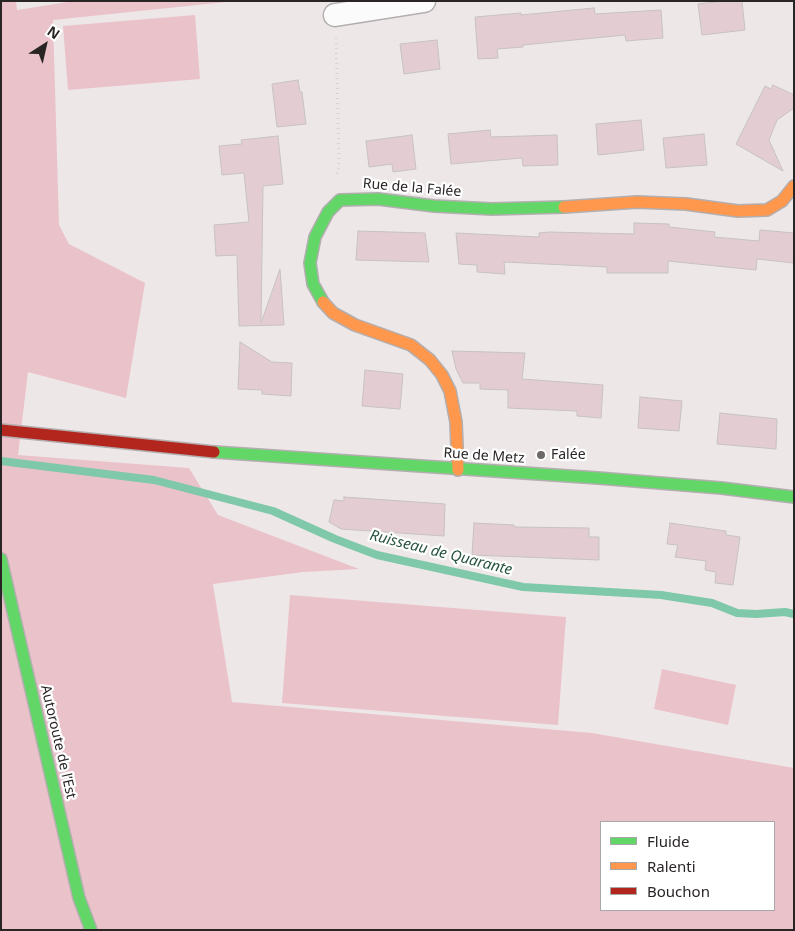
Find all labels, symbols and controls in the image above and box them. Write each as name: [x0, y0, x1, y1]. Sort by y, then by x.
north arrow: [20, 20, 70, 70]
text: N: [44, 21, 64, 43]
street label: Rue de la Falée: [362, 175, 462, 201]
street label: Rue de Metz: [443, 445, 525, 467]
place label: Falée: [551, 447, 586, 463]
marker: Falée: [535, 449, 547, 461]
water label: Ruisseau de Quarante: [368, 527, 514, 579]
street label: Autoroute de l’Est: [37, 684, 79, 800]
legend: [600, 821, 775, 911]
text: Fluide: [647, 831, 689, 851]
text: Ralenti: [647, 856, 696, 876]
text: Bouchon: [647, 881, 710, 901]

